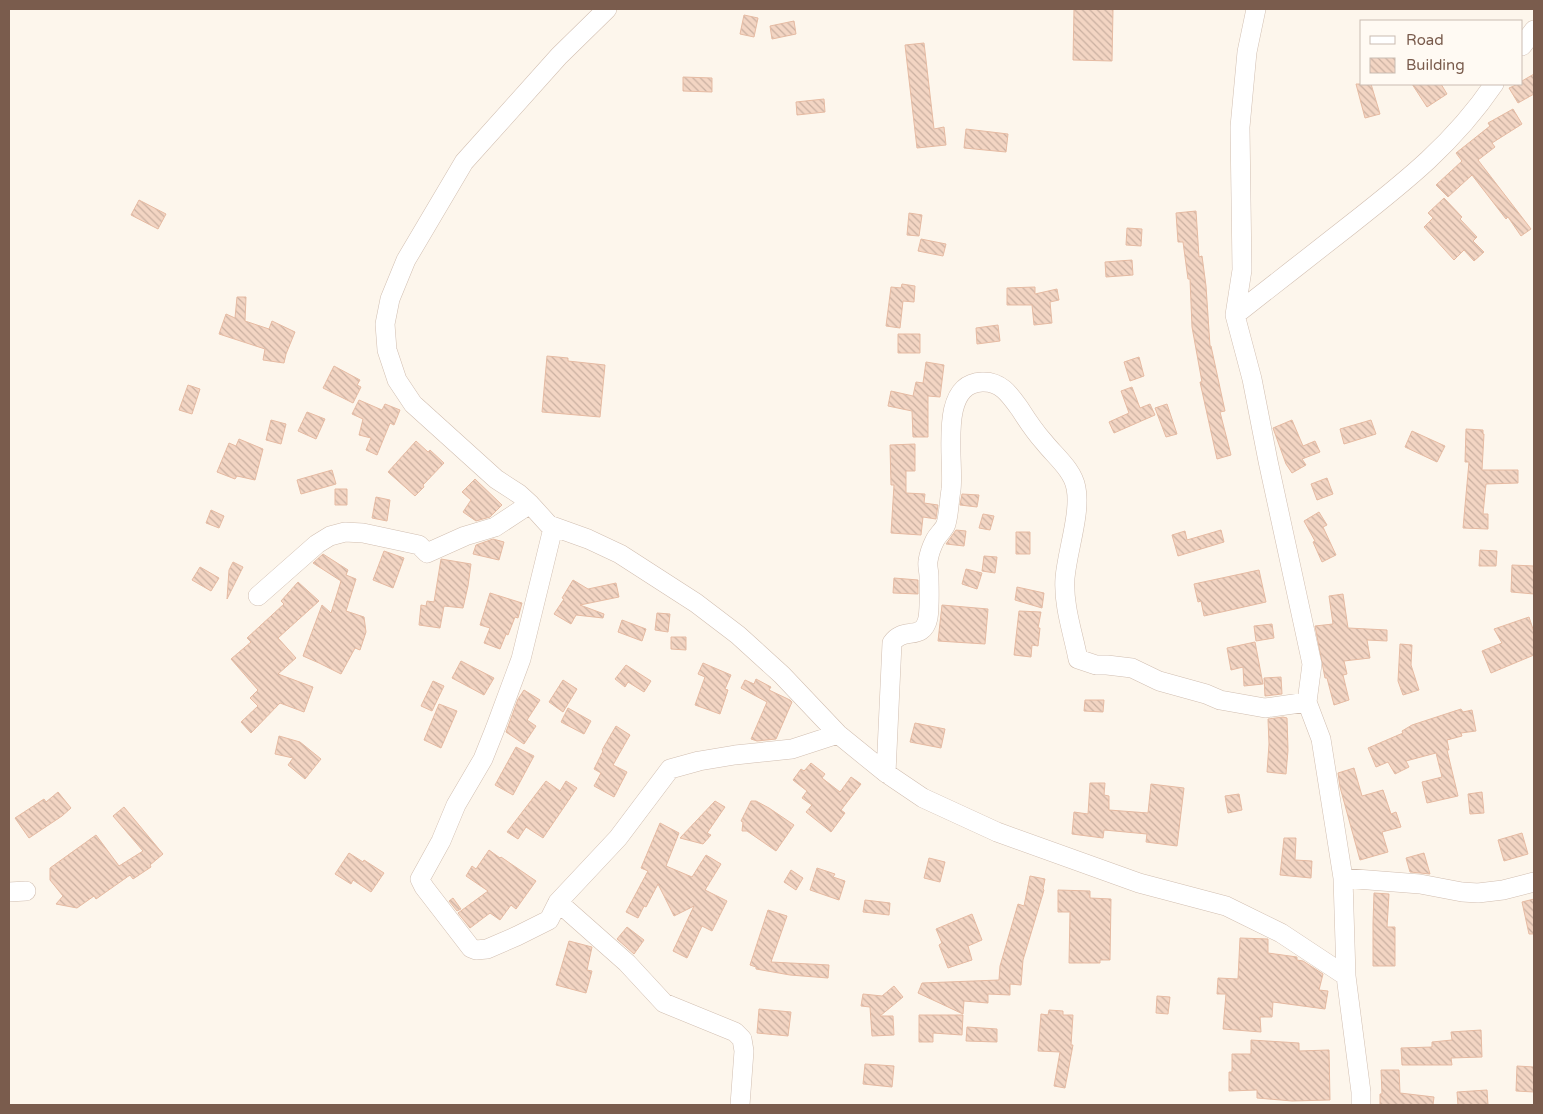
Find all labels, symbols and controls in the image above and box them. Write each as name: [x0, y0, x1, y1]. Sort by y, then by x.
legend: [1360, 20, 1523, 85]
text: Road: [1406, 31, 1444, 49]
text: Building: [1406, 56, 1465, 74]

